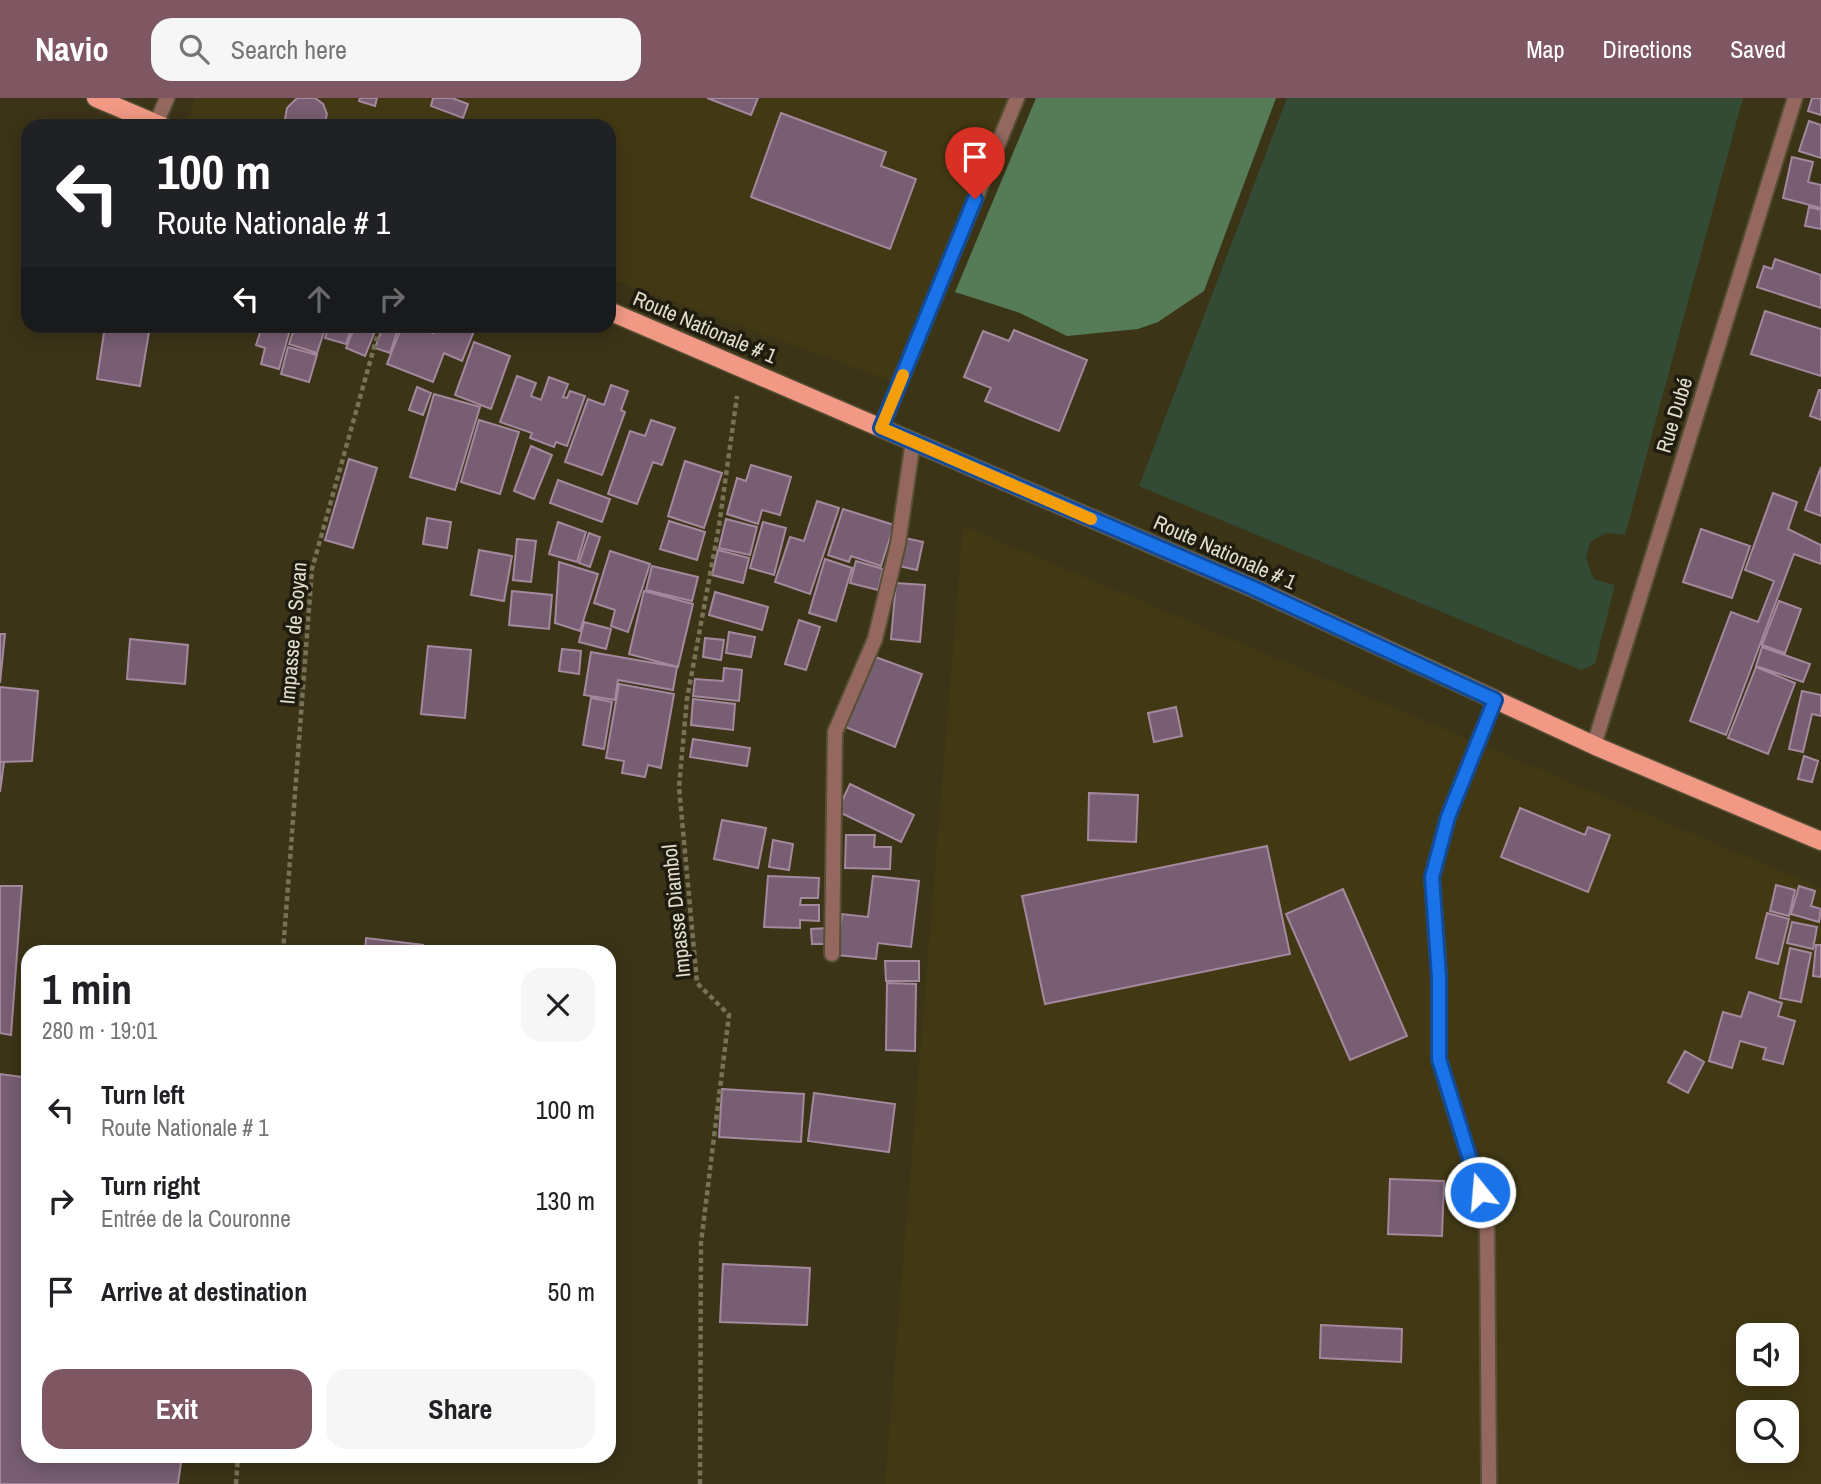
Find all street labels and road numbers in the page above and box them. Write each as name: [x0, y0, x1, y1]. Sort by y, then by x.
street label: Route Nationale # 1: [629, 284, 782, 370]
street label: Rue Dubé: [1649, 374, 1699, 456]
street label: Route Nationale # 1: [1149, 508, 1301, 597]
street label: Impasse de Soyan: [272, 561, 314, 705]
street label: Impasse Diambol: [655, 843, 697, 979]

